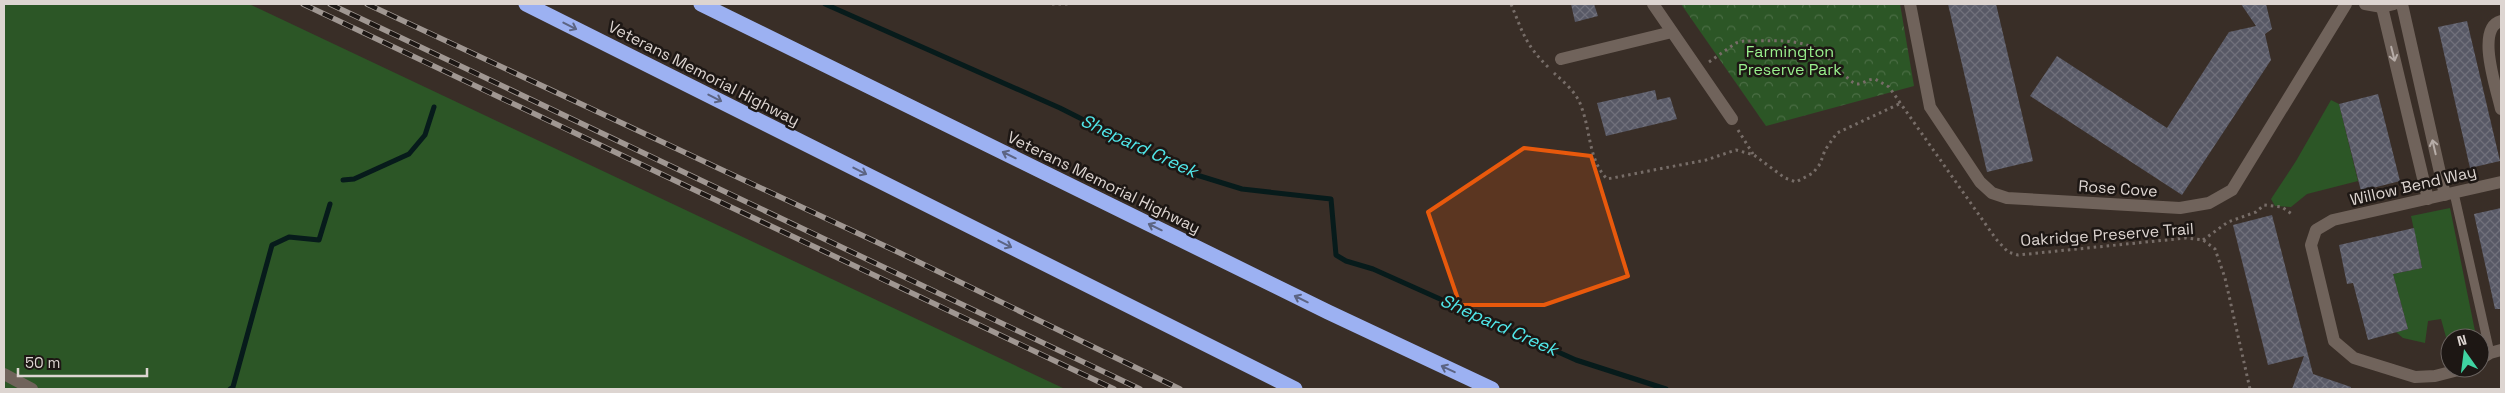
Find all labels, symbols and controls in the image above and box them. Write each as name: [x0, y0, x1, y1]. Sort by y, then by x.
street label: Veterans Memorial Highway: [604, 16, 803, 131]
one-way arrow: [562, 22, 577, 31]
park label: Farmington Preserve Park: [1738, 41, 1842, 80]
one-way arrow: [2389, 46, 2398, 62]
one-way arrow: [707, 94, 722, 104]
water label: Shepard Creek: [1077, 108, 1203, 184]
street label: Veterans Memorial Highway: [1004, 126, 1204, 238]
one-way arrow: [2429, 140, 2439, 156]
one-way arrow: [1002, 150, 1017, 159]
street label: Willow Bend Way: [2348, 161, 2478, 210]
one-way arrow: [852, 167, 867, 176]
street label: Rose Cove: [2078, 175, 2158, 202]
street label: Oakridge Preserve Trail: [2020, 218, 2194, 251]
one-way arrow: [1148, 222, 1163, 231]
one-way arrow: [998, 239, 1013, 249]
water label: Shepard Creek: [1437, 288, 1564, 362]
one-way arrow: [1294, 294, 1309, 303]
north arrow: [2440, 328, 2490, 378]
text: N: [2455, 331, 2469, 350]
scale bar: [18, 346, 146, 378]
text: 50 m: [25, 353, 60, 372]
one-way arrow: [1441, 363, 1456, 373]

